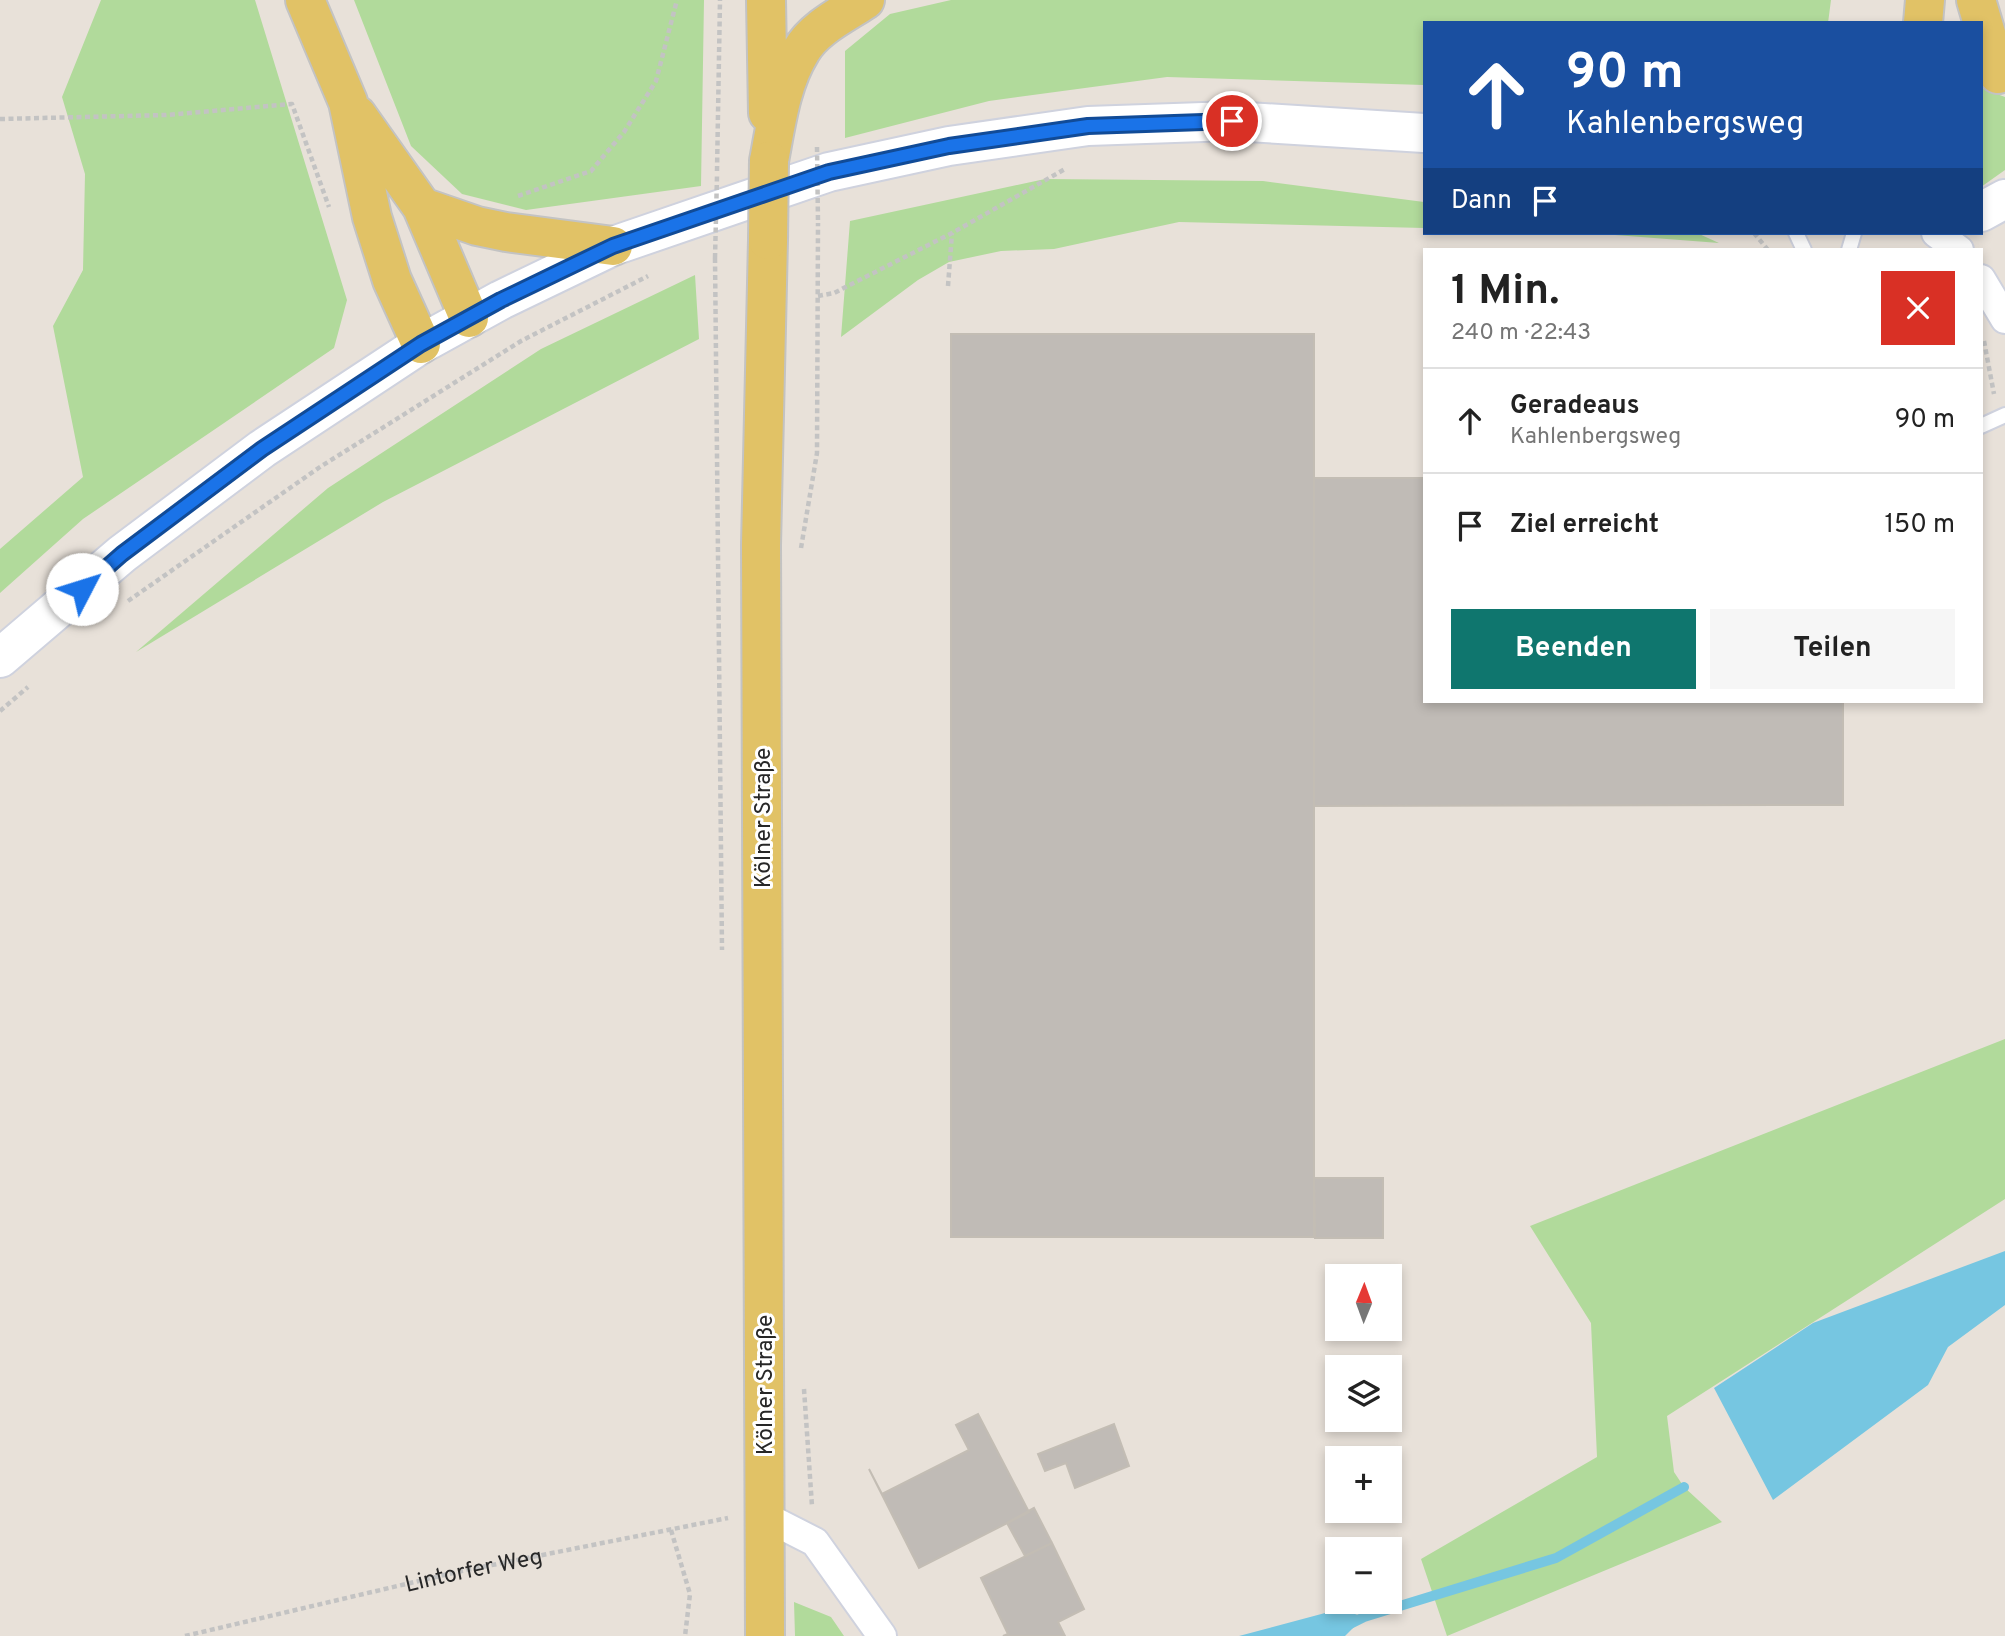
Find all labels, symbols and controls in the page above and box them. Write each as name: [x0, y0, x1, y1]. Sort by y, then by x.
text: 90 m: [1566, 44, 1684, 106]
icon: ahead: [1451, 49, 1542, 140]
pin: [1202, 91, 1262, 151]
icon: arrive: [1213, 102, 1251, 140]
text: Kahlenbergsweg: [1566, 105, 1804, 145]
icon: arrive: [1526, 182, 1564, 220]
text: Dann: [1451, 185, 1512, 218]
text: 1 Min.: [1451, 266, 1560, 319]
button: close: [1881, 271, 1955, 345]
text: 240 m · 22:43: [1451, 319, 1591, 348]
text: Geradeaus: [1510, 390, 1639, 423]
icon: ahead: [1451, 402, 1489, 440]
text: 90 m: [1895, 404, 1955, 437]
text: Kahlenbergsweg: [1510, 423, 1681, 452]
icon: arrive: [1451, 507, 1489, 545]
text: Ziel erreicht: [1510, 509, 1659, 542]
text: 150 m: [1884, 509, 1955, 542]
position arrow: [45, 552, 119, 626]
button: Beenden: [1451, 609, 1696, 689]
button: Teilen: [1710, 609, 1955, 689]
street label: Kölner Straße: [750, 748, 779, 888]
north arrow: [1325, 1264, 1402, 1340]
map controls: [1325, 1264, 1402, 1614]
street label: Kölner Straße: [752, 1315, 781, 1455]
button: layers: [1325, 1355, 1402, 1432]
button: +: [1325, 1446, 1402, 1523]
button: −: [1325, 1537, 1402, 1614]
street label: Lintorfer Weg: [402, 1543, 545, 1601]

